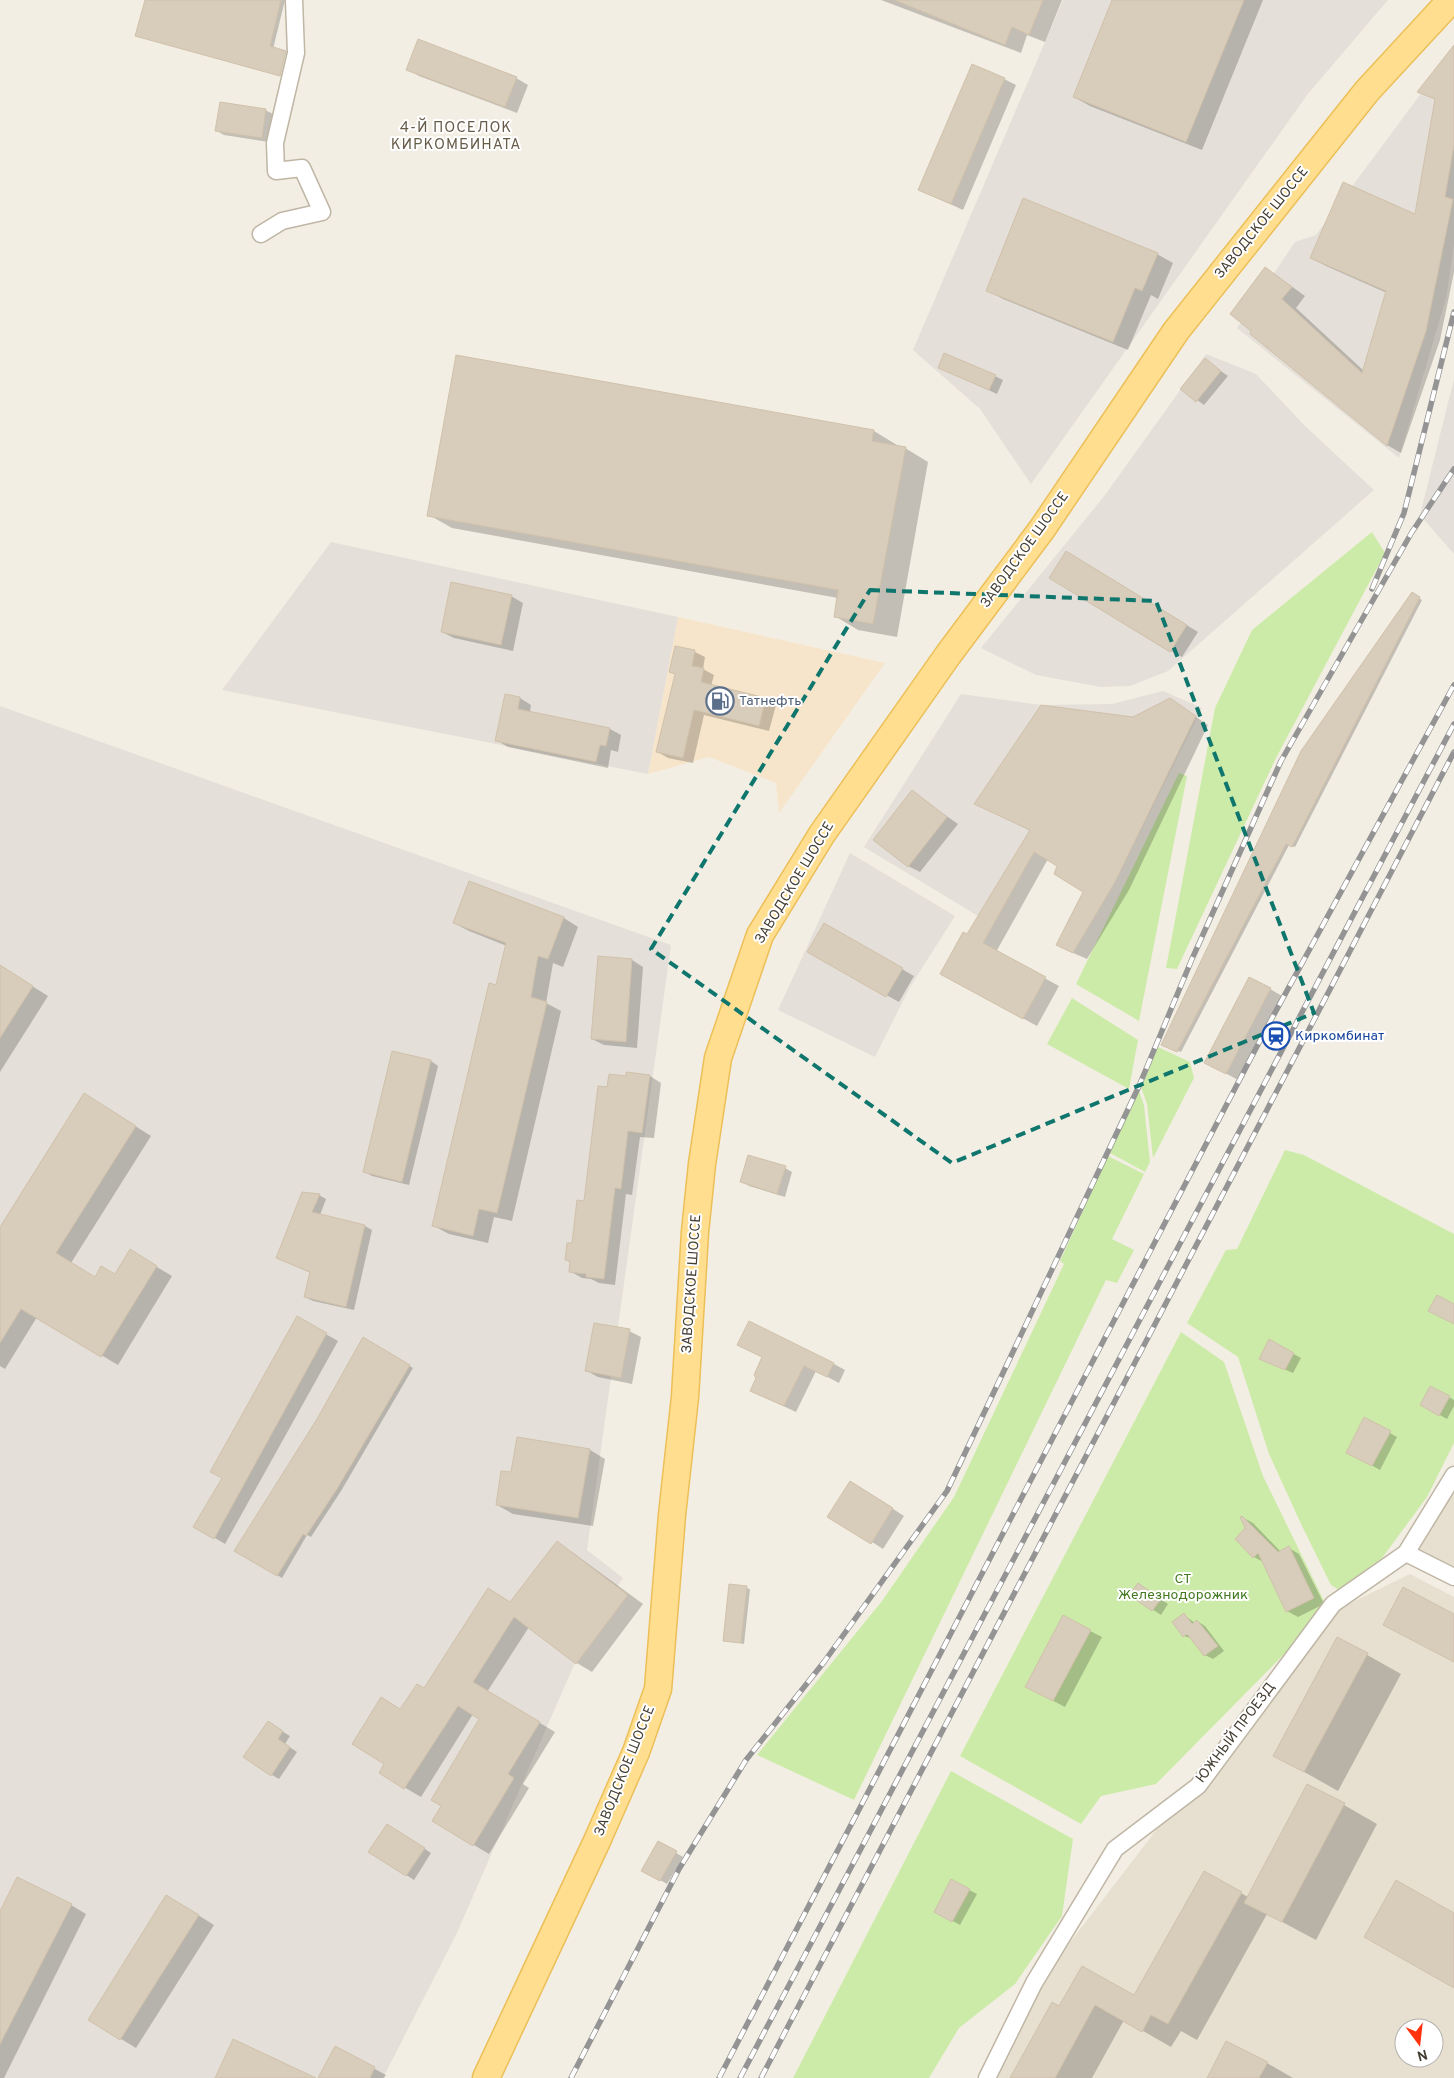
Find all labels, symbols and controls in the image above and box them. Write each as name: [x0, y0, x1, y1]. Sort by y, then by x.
district label: 4-Й ПОСЕЛОК КИРКОМБИНАТА: [391, 117, 521, 155]
street label: ЗАВОДСКОЕ ШОССЕ: [1212, 164, 1312, 282]
street label: ЗАВОДСКОЕ ШОССЕ: [977, 489, 1073, 611]
fuel station icon: Татнефть: [705, 686, 735, 716]
place label: Татнефть: [739, 693, 801, 710]
street label: ЗАВОДСКОЕ ШОССЕ: [752, 819, 838, 947]
station icon: Киркомбинат: [1261, 1021, 1291, 1051]
place label: Киркомбинат: [1295, 1028, 1384, 1045]
street label: ЗАВОДСКОЕ ШОССЕ: [679, 1214, 705, 1354]
park label: СТ Железнодорожник: [1118, 1571, 1248, 1604]
street label: ЮЖНЫЙ ПРОЕЗД: [1192, 1679, 1279, 1787]
street label: ЗАВОДСКОЕ ШОССЕ: [591, 1703, 659, 1839]
north arrow: [1394, 2018, 1444, 2068]
text: N: [1415, 2045, 1429, 2064]

